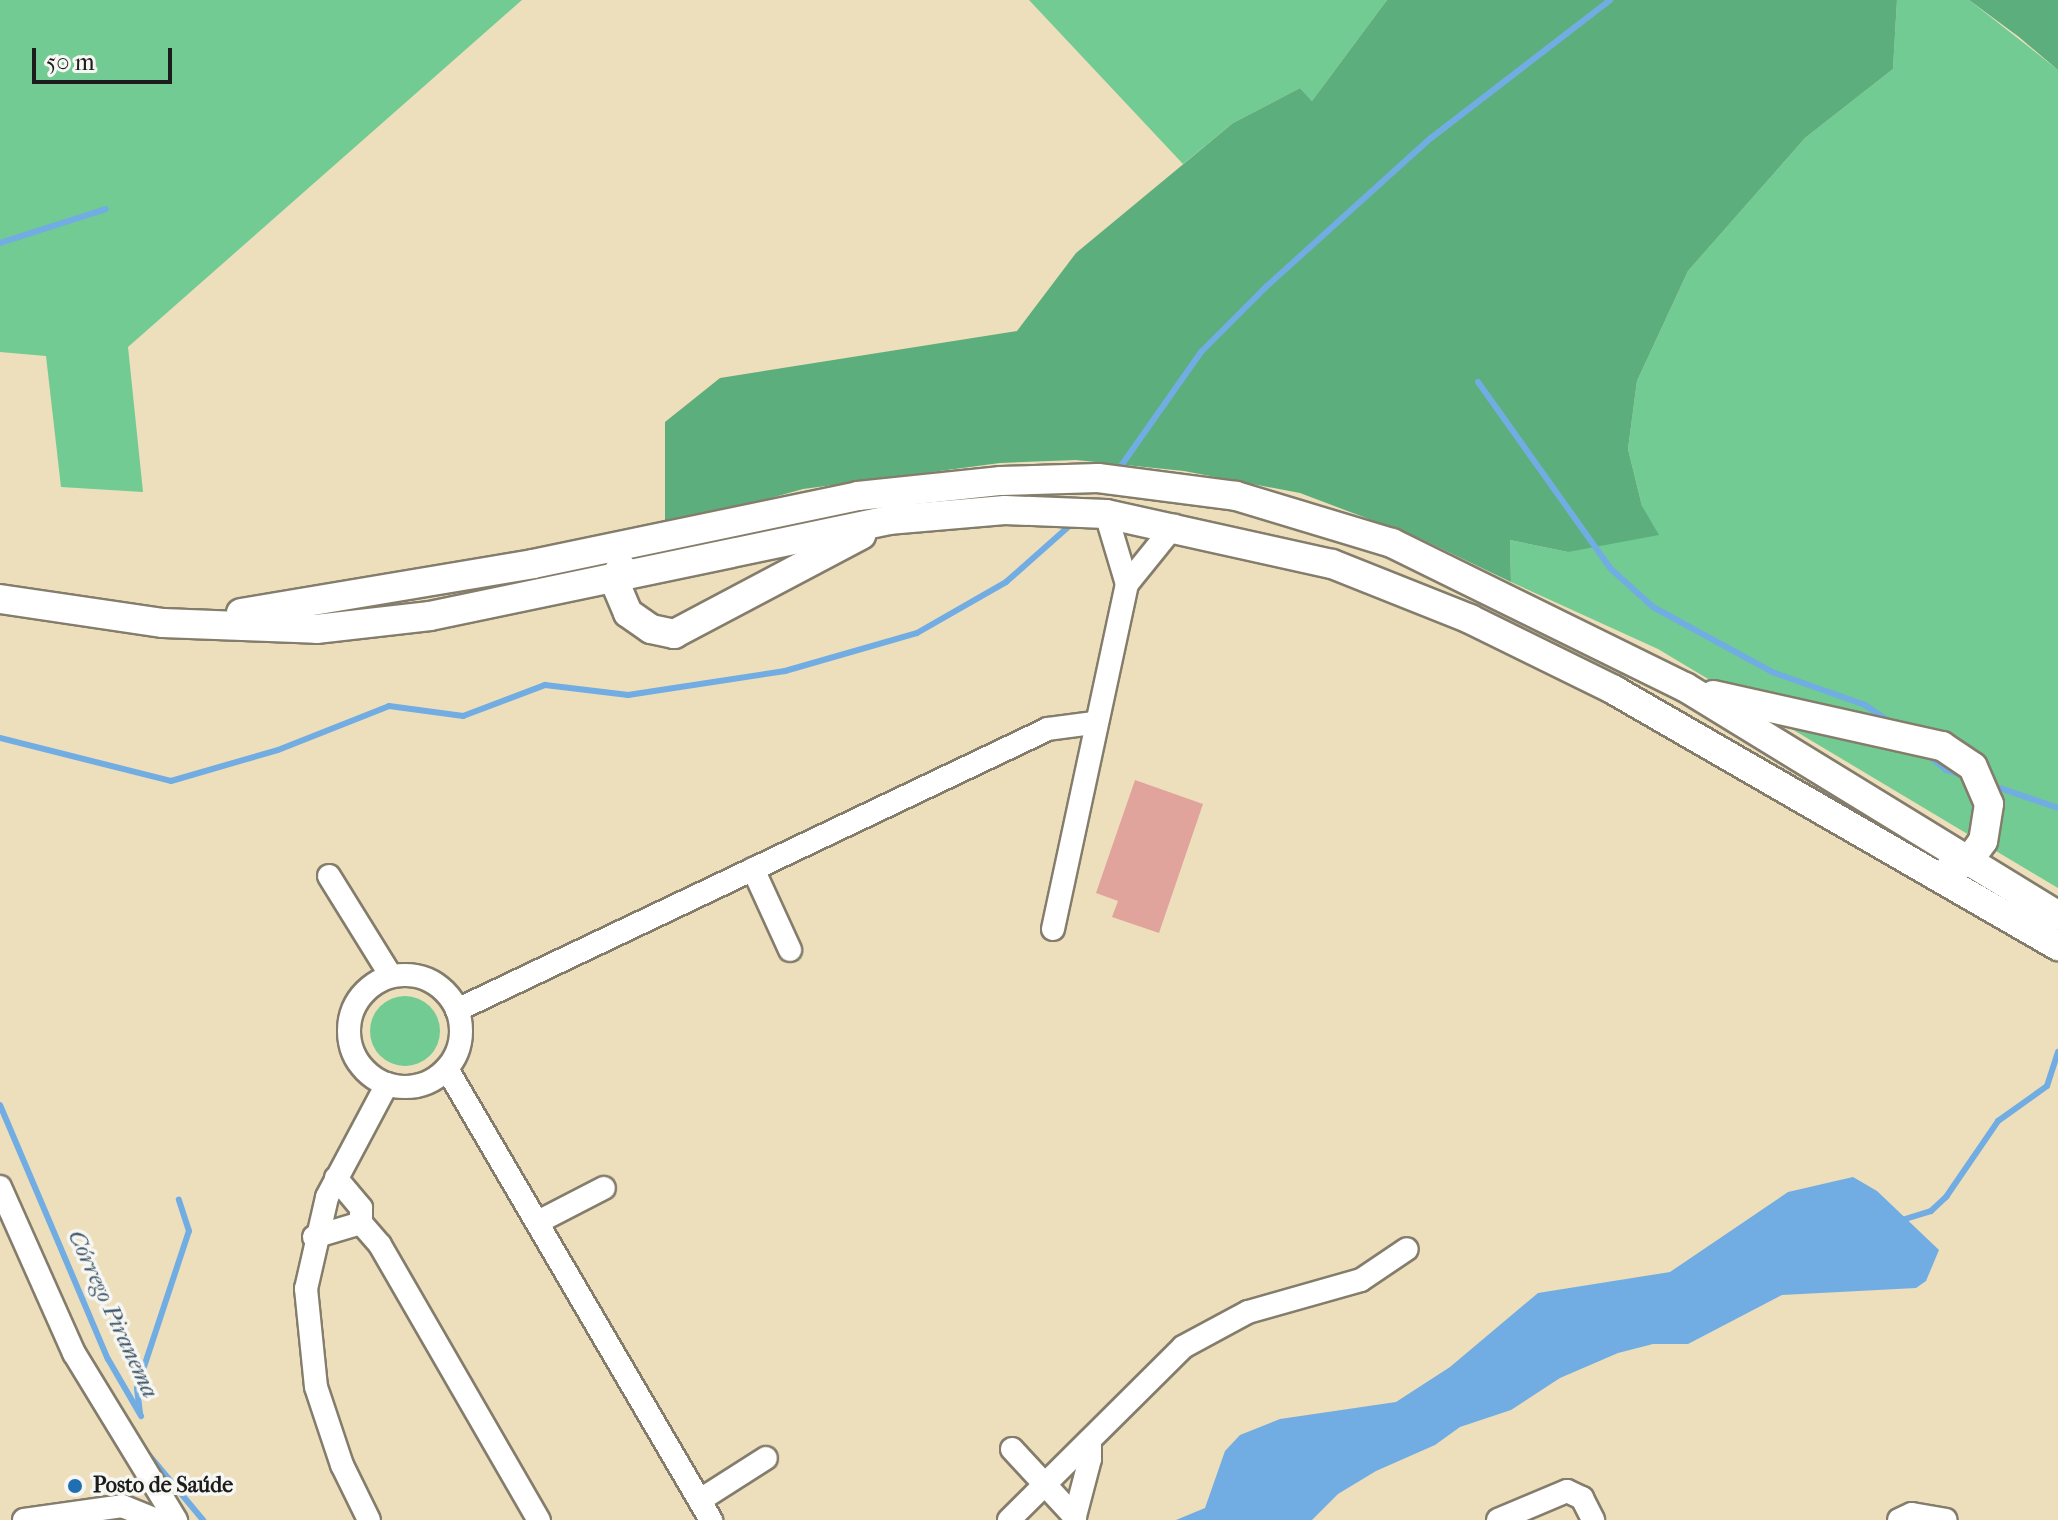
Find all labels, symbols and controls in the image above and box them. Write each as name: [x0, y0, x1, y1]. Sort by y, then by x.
scale bar: [36, 32, 176, 82]
text: 50 m: [46, 48, 95, 76]
water label: Córrego Piranema: [61, 1225, 165, 1403]
place label: Posto de Saúde: [93, 1473, 233, 1499]
marker: Posto de Saúde: [64, 1475, 86, 1497]

